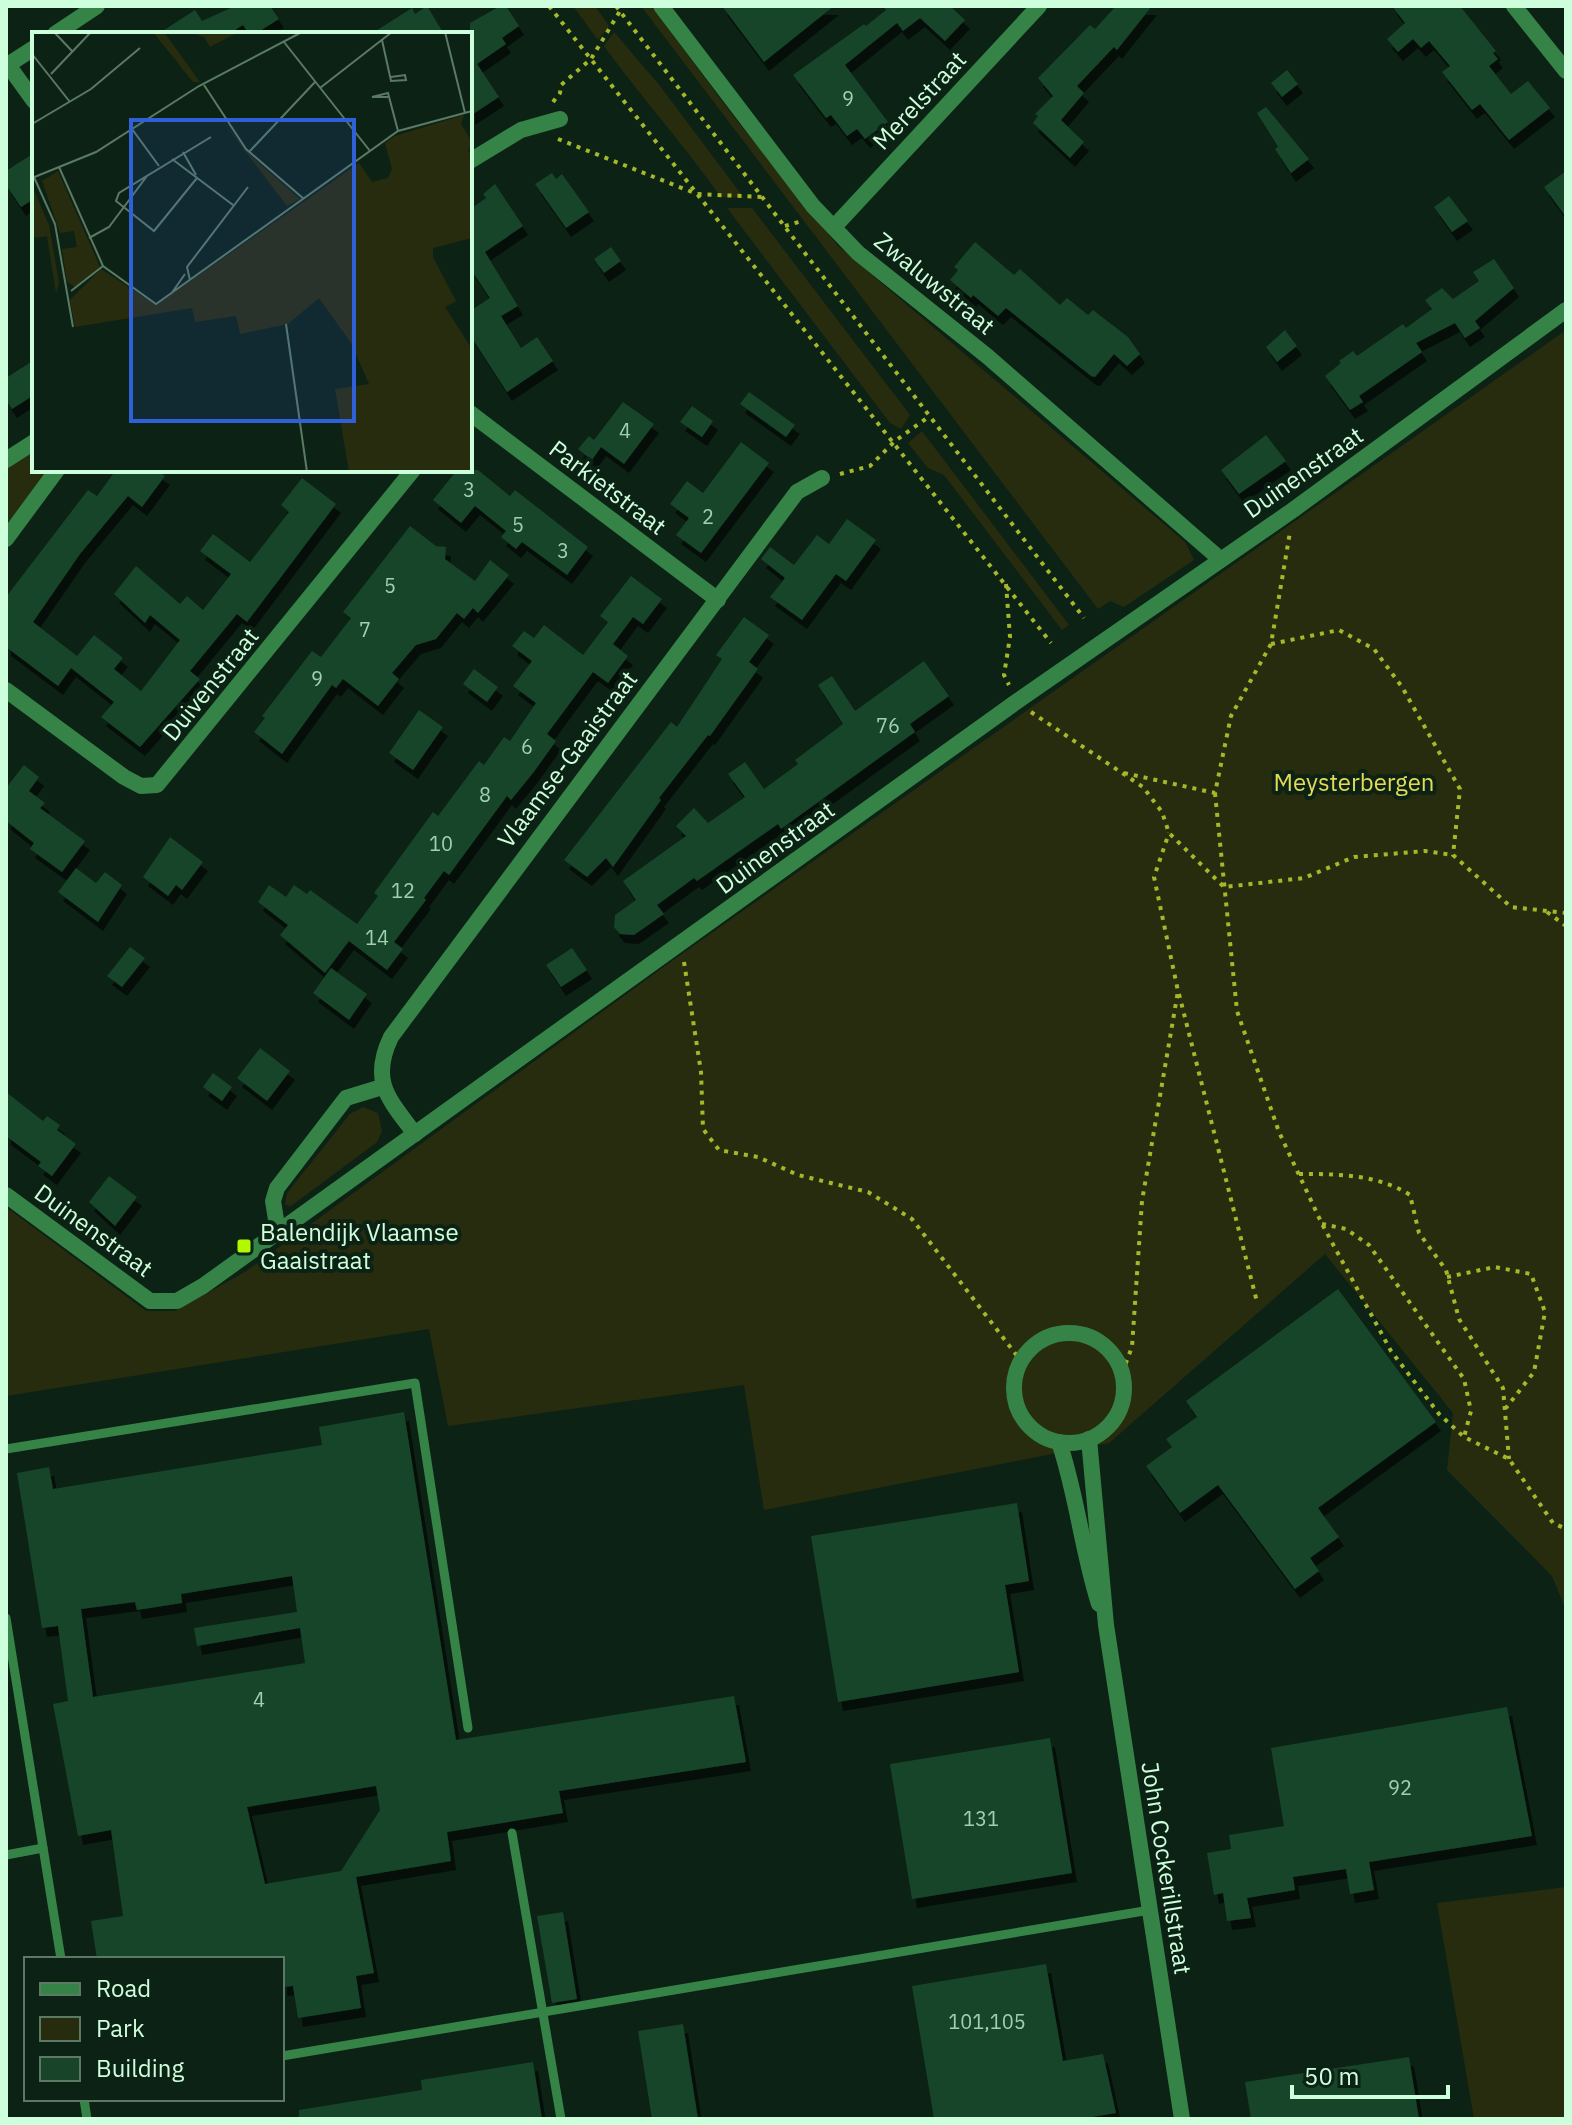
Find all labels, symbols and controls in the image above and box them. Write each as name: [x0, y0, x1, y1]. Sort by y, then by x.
inset map: [32, 32, 472, 472]
street label: Merelstraat: [865, 44, 973, 156]
house number: 9: [842, 85, 854, 112]
street label: Zwaluwstraat: [868, 225, 1002, 341]
house number: 4: [619, 417, 631, 444]
street label: Duinenstraat: [1237, 419, 1369, 525]
street label: Parkietstraat: [543, 432, 673, 542]
house number: 3: [463, 476, 475, 503]
house number: 2: [702, 503, 714, 530]
house number: 5: [512, 511, 524, 538]
house number: 3: [557, 537, 569, 564]
house number: 5: [384, 572, 396, 599]
house number: 7: [359, 616, 371, 643]
street label: Duivenstraat: [154, 621, 266, 747]
street label: Vlaamse-Gaaistraat: [490, 664, 644, 854]
house number: 9: [311, 665, 323, 692]
house number: 76: [876, 712, 900, 739]
house number: 6: [521, 733, 533, 760]
park label: Meysterbergen: [1274, 766, 1434, 798]
house number: 8: [479, 781, 491, 808]
street label: Duinenstraat: [709, 793, 841, 901]
house number: 10: [429, 830, 453, 857]
house number: 12: [391, 877, 415, 904]
house number: 14: [365, 924, 389, 951]
street label: Duinenstraat: [28, 1176, 160, 1284]
place label: Balendijk Vlaamse Gaaistraat: [260, 1216, 459, 1276]
marker: Balendijk Vlaamse Gaaistraat: [235, 1237, 253, 1255]
house number: 4: [253, 1686, 265, 1713]
street label: John Cockerillstraat: [1134, 1759, 1200, 1977]
house number: 92: [1388, 1774, 1412, 1801]
house number: 131: [963, 1805, 999, 1832]
legend: [24, 1957, 284, 2101]
text: Road: [96, 1972, 151, 2004]
house number: 101,105: [948, 2008, 1026, 2035]
text: Park: [96, 2012, 145, 2044]
scale bar: [1292, 2049, 1448, 2099]
text: Building: [96, 2052, 184, 2084]
text: 50 m: [1304, 2060, 1359, 2092]

